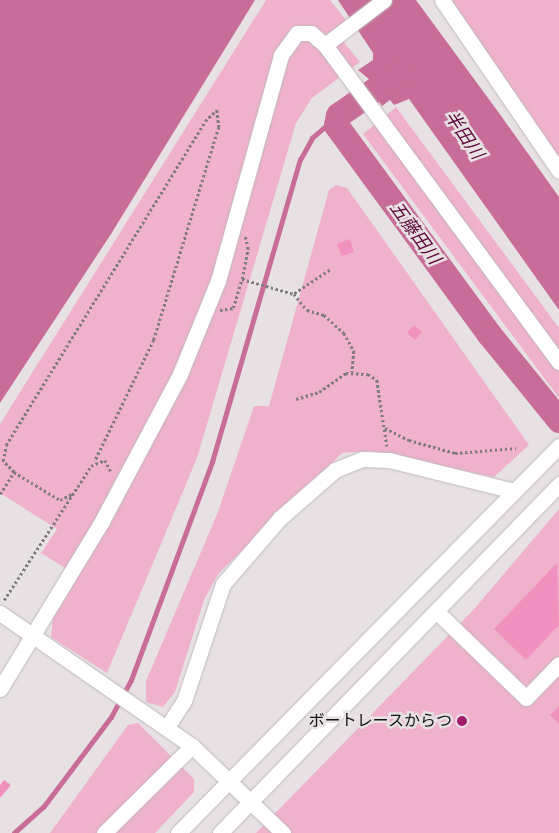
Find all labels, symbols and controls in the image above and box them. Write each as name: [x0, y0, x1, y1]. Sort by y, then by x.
water label: 半田川: [440, 107, 488, 163]
water label: 五藤田川: [385, 198, 445, 268]
place label: ボートレースからつ: [308, 711, 452, 731]
marker: ボートレースからつ: [456, 715, 468, 727]

